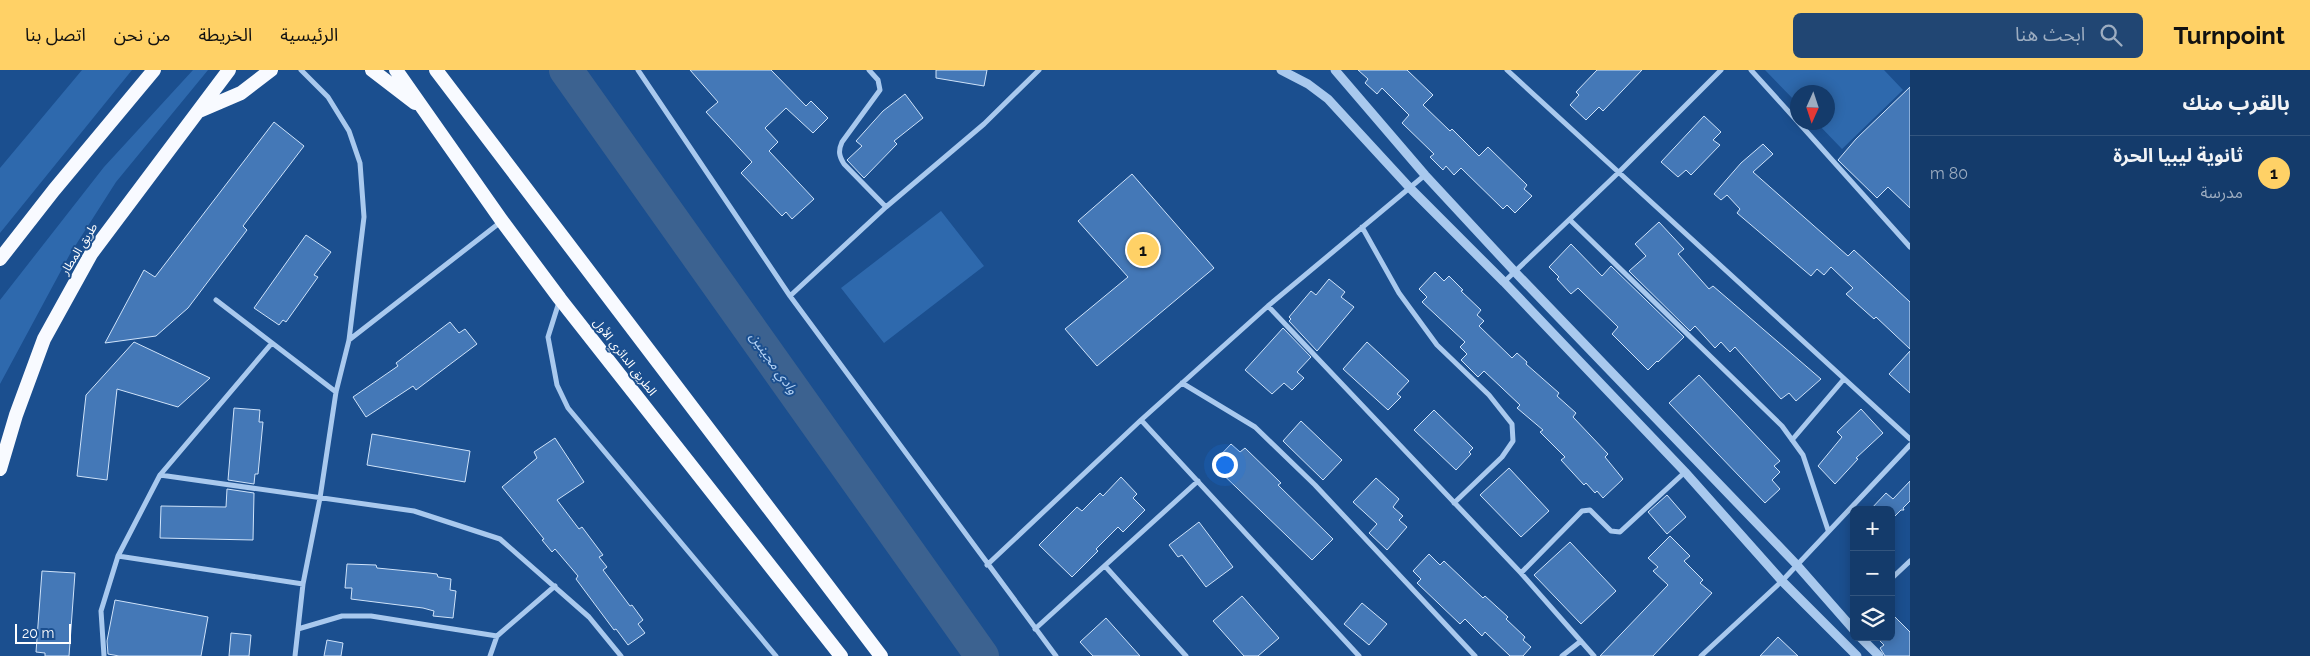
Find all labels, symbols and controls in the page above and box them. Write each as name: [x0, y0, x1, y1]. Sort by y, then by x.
search box: [1793, 13, 2143, 58]
icon: search: [2097, 21, 2125, 49]
text: Turnpoint: [2173, 21, 2285, 50]
text: ابحث هنا: [2015, 23, 2085, 45]
text: اتصل بنا: [25, 24, 86, 45]
text: من نحن: [114, 24, 170, 45]
text: الخريطة: [198, 24, 252, 45]
text: الرئيسية: [280, 24, 338, 45]
north arrow: [1790, 85, 1835, 130]
text: بالقرب منك: [2183, 90, 2290, 115]
text: ثانوية ليبيا الحرة: [2113, 144, 2243, 166]
text: 80 m: [1930, 164, 1968, 183]
text: 1: [2270, 164, 2278, 183]
text: مدرسة: [2200, 183, 2243, 202]
street label: طريق المطار: [57, 221, 101, 279]
pin: 1: [1127, 231, 1159, 269]
street label: الطريق الدائري الأول: [588, 316, 660, 400]
water label: وادي مجينين: [744, 329, 801, 399]
your location: [1212, 452, 1238, 478]
map controls: [1850, 506, 1895, 641]
button: +: [1850, 506, 1895, 551]
button: −: [1850, 551, 1895, 596]
button: layers: [1850, 596, 1895, 641]
scale bar: [15, 621, 71, 644]
text: 20 m: [22, 625, 54, 641]

